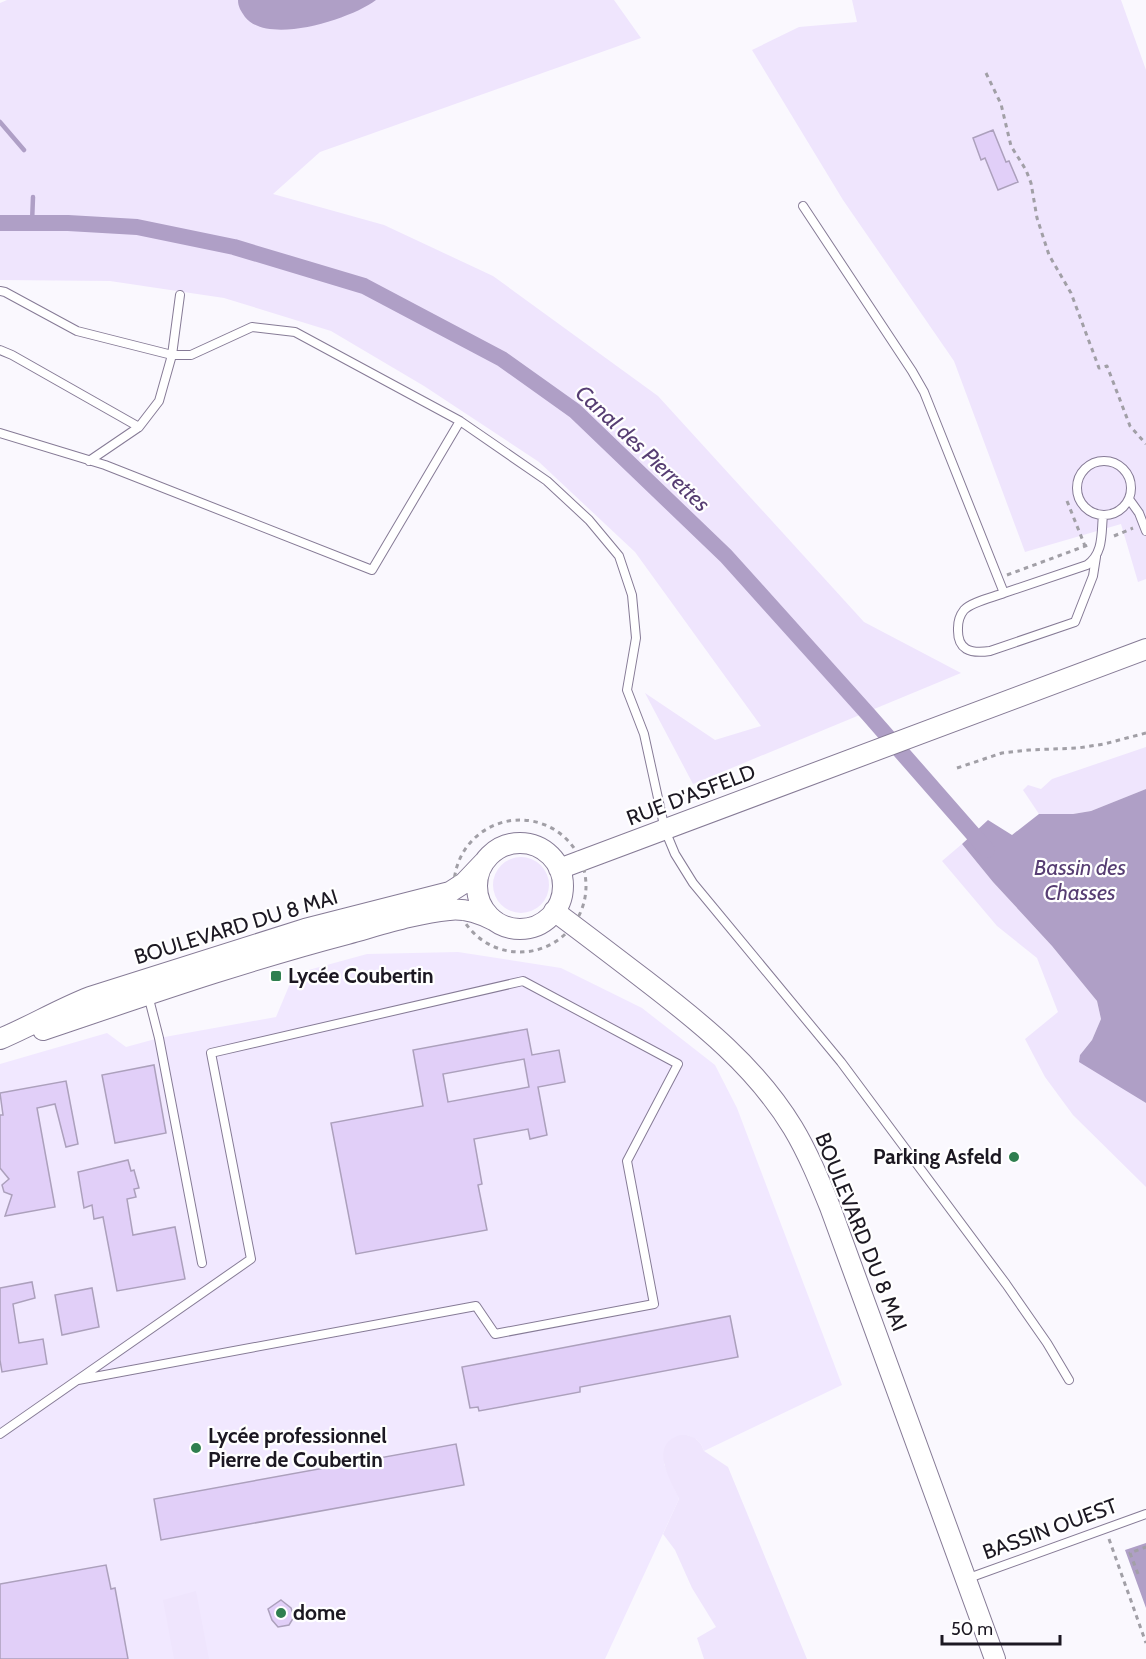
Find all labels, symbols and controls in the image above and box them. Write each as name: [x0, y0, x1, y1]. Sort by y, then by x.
water label: Canal des Pierrettes: [570, 379, 716, 518]
street label: RUE D'ASFELD: [623, 759, 759, 831]
water label: Bassin des Chasses: [1034, 854, 1126, 906]
street label: BOULEVARD DU 8 MAI: [131, 884, 341, 969]
place label: Lycée Coubertin: [288, 963, 434, 988]
marker: Lycée Coubertin: [269, 969, 283, 983]
street label: BOULEVARD DU 8 MAI: [810, 1129, 913, 1335]
place label: Parking Asfeld: [873, 1144, 1002, 1169]
marker: Parking Asfeld: [1007, 1150, 1021, 1164]
place label: Lycée professionnel Pierre de Coubertin: [208, 1423, 387, 1472]
marker: Lycée professionnel Pierre de Coubertin: [189, 1441, 203, 1455]
street label: BASSIN OUEST: [979, 1493, 1121, 1564]
place label: dome: [293, 1600, 346, 1625]
marker: dome: [274, 1606, 288, 1620]
scale bar: [942, 1608, 1060, 1646]
text: 50 m: [951, 1618, 993, 1640]

